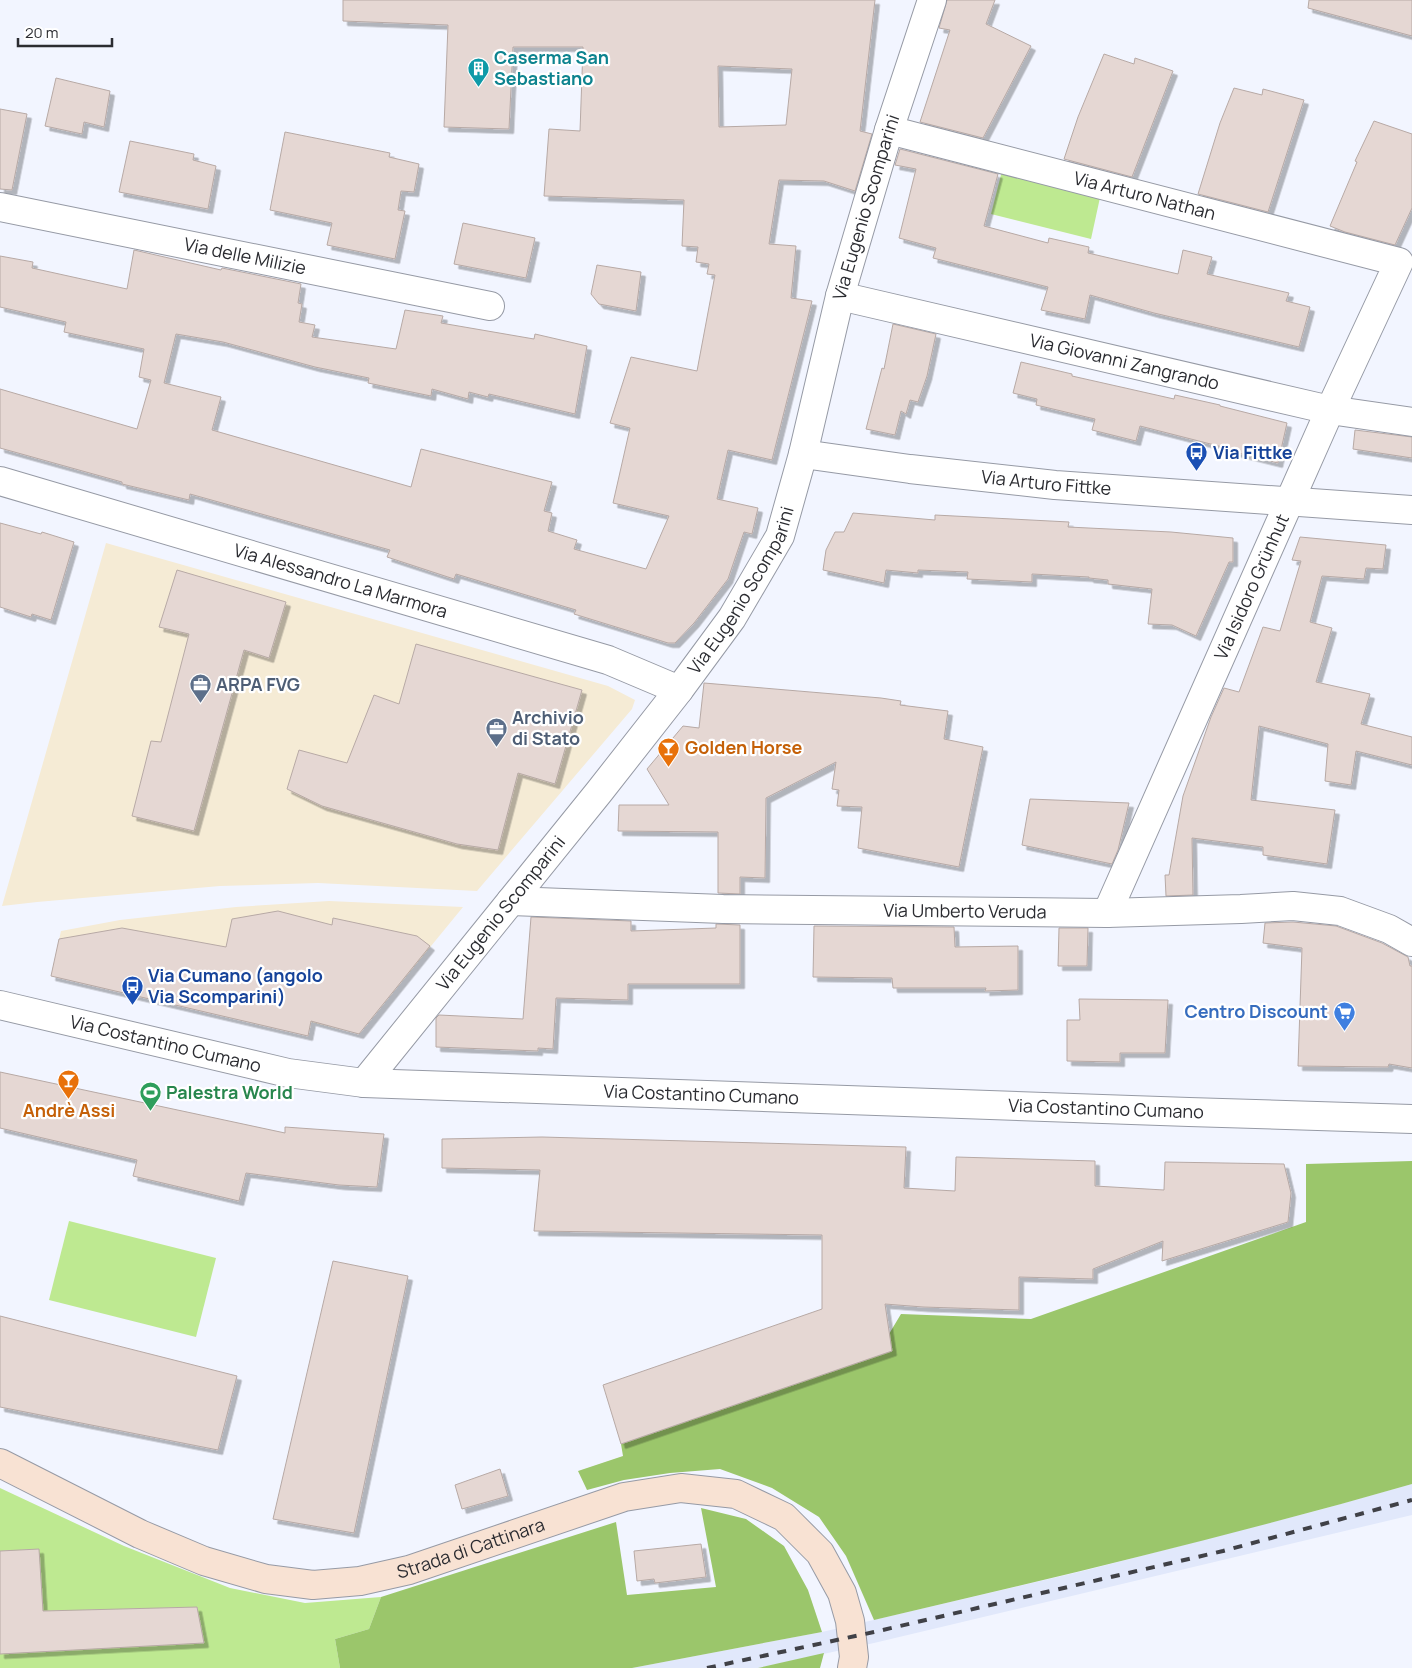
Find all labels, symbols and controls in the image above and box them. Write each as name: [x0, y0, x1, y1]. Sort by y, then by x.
scale bar: [18, 15, 111, 47]
text: 20 m: [25, 22, 58, 43]
place label: Caserma San Sebastiano: [494, 45, 609, 90]
building icon: Caserma San Sebastiano: [466, 56, 490, 87]
street label: Via Eugenio Scomparini: [826, 111, 904, 303]
street label: Via Arturo Nathan: [1071, 165, 1218, 225]
street label: Via delle Milizie: [182, 231, 308, 280]
street label: Via Giovanni Zangrando: [1027, 328, 1222, 395]
place label: Via Fittke: [1213, 440, 1293, 464]
bus stop icon: Via Fittke: [1185, 441, 1209, 472]
street label: Via Arturo Fittke: [980, 464, 1112, 500]
street label: Via Eugenio Scomparini: [682, 504, 799, 679]
street label: Via Isidoro Grünhut: [1208, 510, 1294, 663]
street label: Via Alessandro La Marmora: [231, 537, 451, 623]
place label: ARPA FVG: [216, 672, 300, 696]
office icon: ARPA FVG: [188, 673, 212, 704]
place label: Archivio di Stato: [512, 705, 584, 750]
office icon: Archivio di Stato: [484, 716, 508, 747]
place label: Golden Horse: [685, 735, 803, 759]
bar icon: Golden Horse: [657, 736, 681, 767]
street label: Via Eugenio Scomparini: [430, 830, 570, 995]
street label: Via Umberto Veruda: [883, 898, 1047, 923]
place label: Via Cumano (angolo Via Scomparini): [148, 963, 323, 1008]
bus stop icon: Via Cumano (angolo Via Scomparini): [120, 974, 144, 1005]
place label: Centro Discount: [1184, 999, 1328, 1023]
supermarket icon: Centro Discount: [1332, 1000, 1356, 1031]
street label: Via Costantino Cumano: [68, 1009, 264, 1077]
bar icon: Andrè Assi: [57, 1069, 81, 1100]
street label: Via Costantino Cumano: [603, 1078, 799, 1109]
place label: Palestra World: [166, 1080, 293, 1104]
sports icon: Palestra World: [138, 1081, 162, 1112]
street label: Via Costantino Cumano: [1008, 1093, 1204, 1123]
place label: Andrè Assi: [23, 1098, 115, 1122]
street label: Strada di Cattinara: [394, 1512, 547, 1583]

